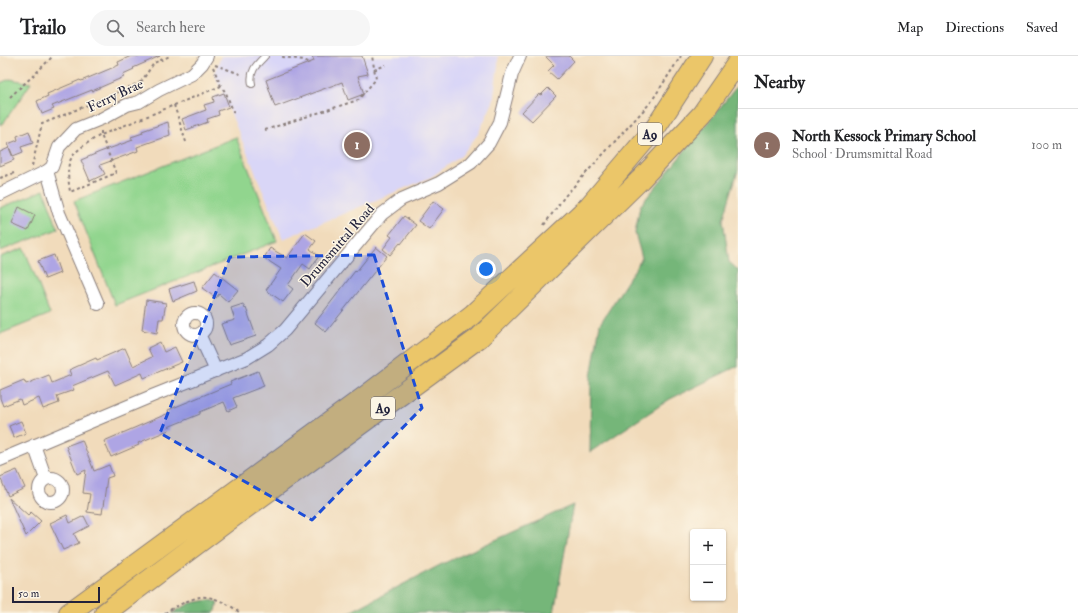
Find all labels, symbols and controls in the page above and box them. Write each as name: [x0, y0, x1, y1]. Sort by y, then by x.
search box: [90, 10, 370, 46]
text: Trailo: [20, 16, 66, 40]
icon: search: [104, 17, 126, 39]
text: Search here: [136, 18, 205, 37]
text: Map: [897, 19, 923, 36]
text: Directions: [945, 19, 1004, 36]
text: Saved: [1026, 19, 1058, 36]
text: Nearby: [754, 72, 805, 93]
street label: Ferry Brae: [85, 75, 146, 117]
road number: A9: [638, 123, 662, 145]
text: North Kessock Primary School: [792, 127, 976, 146]
pin: 1: [344, 130, 370, 160]
text: 1: [765, 137, 769, 153]
text: 100 m: [1031, 137, 1062, 153]
text: School · Drumsmittal Road: [792, 146, 932, 162]
street label: Drumsmittal Road: [297, 200, 378, 290]
your location: [476, 259, 496, 279]
road number: A9: [371, 397, 395, 419]
map controls: [690, 529, 726, 601]
button: +: [690, 529, 726, 565]
button: −: [690, 565, 726, 601]
scale bar: [12, 585, 100, 604]
text: 50 m: [18, 587, 39, 600]

